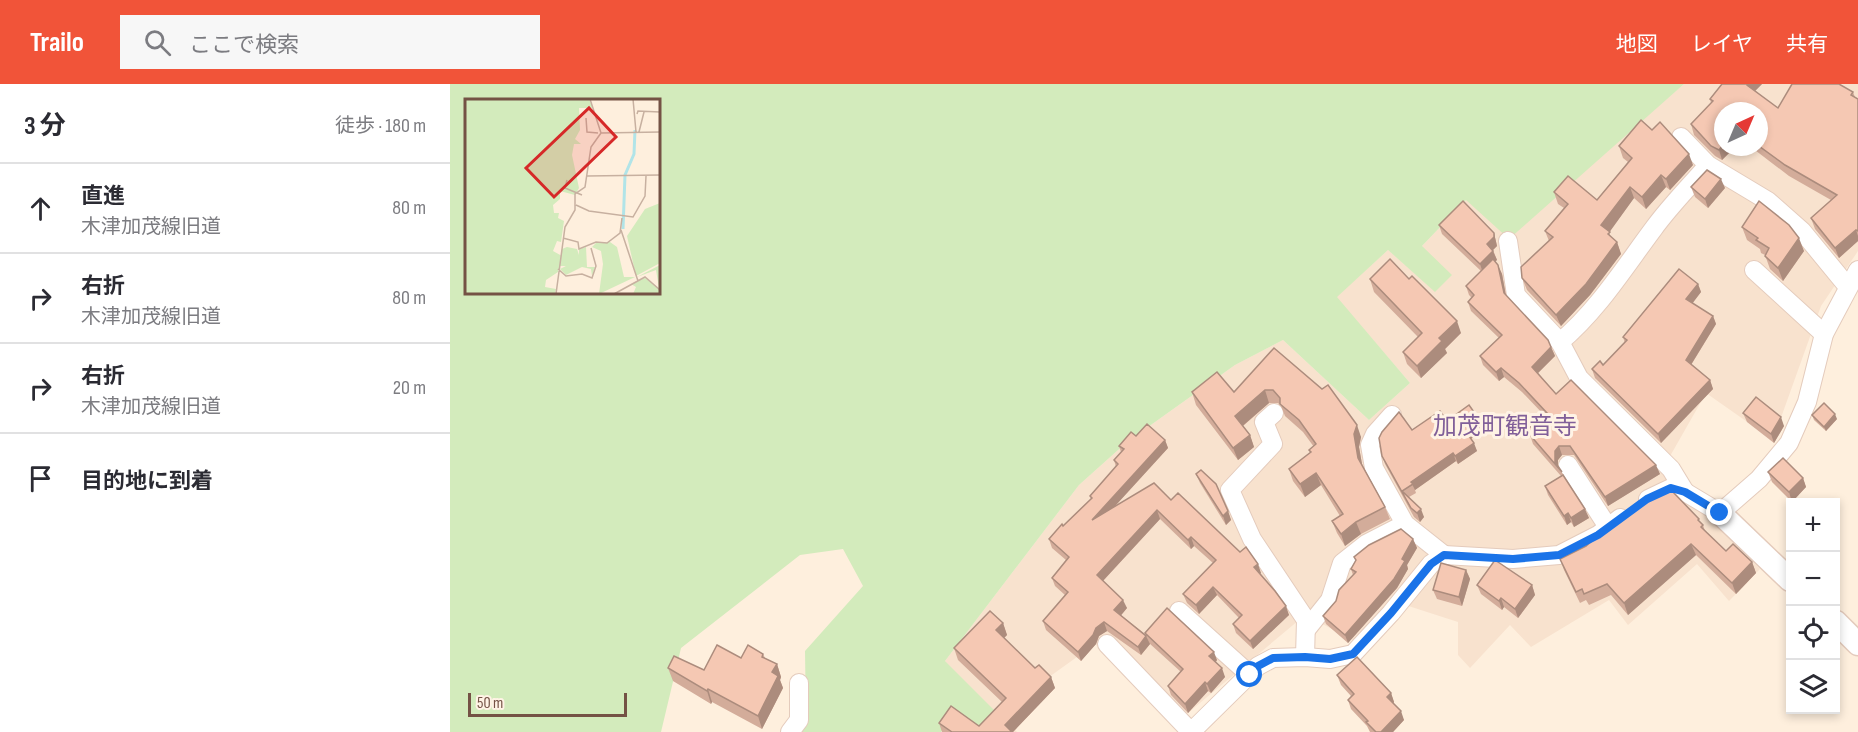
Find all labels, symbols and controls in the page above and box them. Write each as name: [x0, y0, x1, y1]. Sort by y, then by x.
search box: [120, 15, 540, 69]
text: Trailo: [30, 26, 84, 59]
icon: search: [141, 26, 174, 59]
text: ここで検索: [189, 32, 299, 59]
text: 地図: [1616, 32, 1658, 57]
text: レイヤ: [1691, 32, 1753, 57]
text: 共有: [1786, 32, 1828, 57]
inset map: [465, 99, 660, 294]
north arrow: [1714, 102, 1768, 156]
text: 3 分: [24, 111, 66, 142]
text: 徒歩 · 180 m: [335, 114, 426, 138]
text: 直進: [81, 183, 125, 210]
icon: ahead: [24, 192, 57, 225]
text: 80 m: [392, 196, 426, 220]
text: 木津加茂線旧道: [81, 215, 221, 239]
text: 右折: [81, 273, 125, 300]
icon: right: [24, 282, 57, 315]
text: 80 m: [392, 286, 426, 310]
text: 木津加茂線旧道: [81, 305, 221, 329]
text: 右折: [81, 363, 125, 390]
icon: right: [24, 372, 57, 405]
text: 20 m: [393, 376, 426, 400]
text: 木津加茂線旧道: [81, 395, 221, 419]
district label: 加茂町観音寺: [1433, 412, 1577, 441]
icon: arrive: [24, 462, 57, 495]
text: 目的地に到着: [81, 468, 213, 495]
map controls: [1786, 498, 1840, 714]
button: +: [1786, 498, 1840, 552]
route end: [1706, 499, 1732, 525]
button: −: [1786, 552, 1840, 606]
button: locate: [1786, 606, 1840, 660]
button: layers: [1786, 660, 1840, 714]
route start: [1236, 661, 1262, 687]
scale bar: [468, 690, 627, 718]
text: 50 m: [477, 694, 503, 713]

